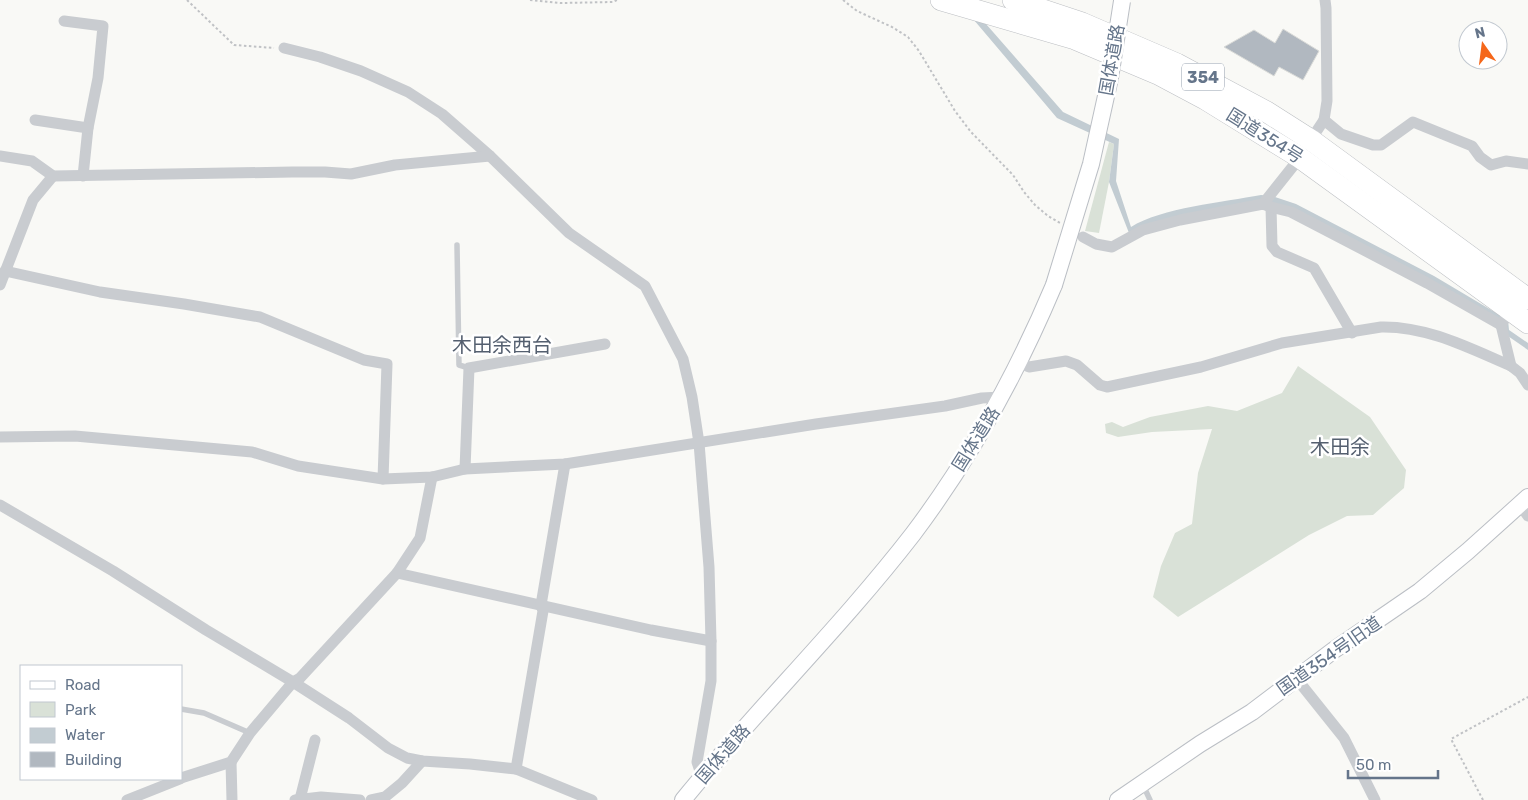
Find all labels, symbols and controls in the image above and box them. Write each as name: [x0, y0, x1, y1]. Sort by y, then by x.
north arrow: [1458, 20, 1508, 70]
street label: 国体道路: [1095, 23, 1129, 97]
text: N: [1473, 23, 1487, 42]
road number: 354: [1182, 64, 1224, 90]
street label: 国道354号: [1222, 104, 1308, 168]
district label: 木田余西台: [452, 333, 552, 357]
street label: 国体道路: [948, 403, 1004, 475]
district label: 木田余: [1310, 435, 1370, 459]
street label: 国道354号旧道: [1272, 612, 1386, 700]
legend: [20, 665, 182, 780]
text: Road: [65, 676, 101, 694]
text: Park: [65, 701, 96, 719]
street label: 国体道路: [691, 720, 755, 788]
text: Water: [65, 726, 105, 744]
scale bar: [1348, 748, 1438, 780]
text: Building: [65, 751, 122, 769]
text: 50 m: [1356, 756, 1391, 774]

